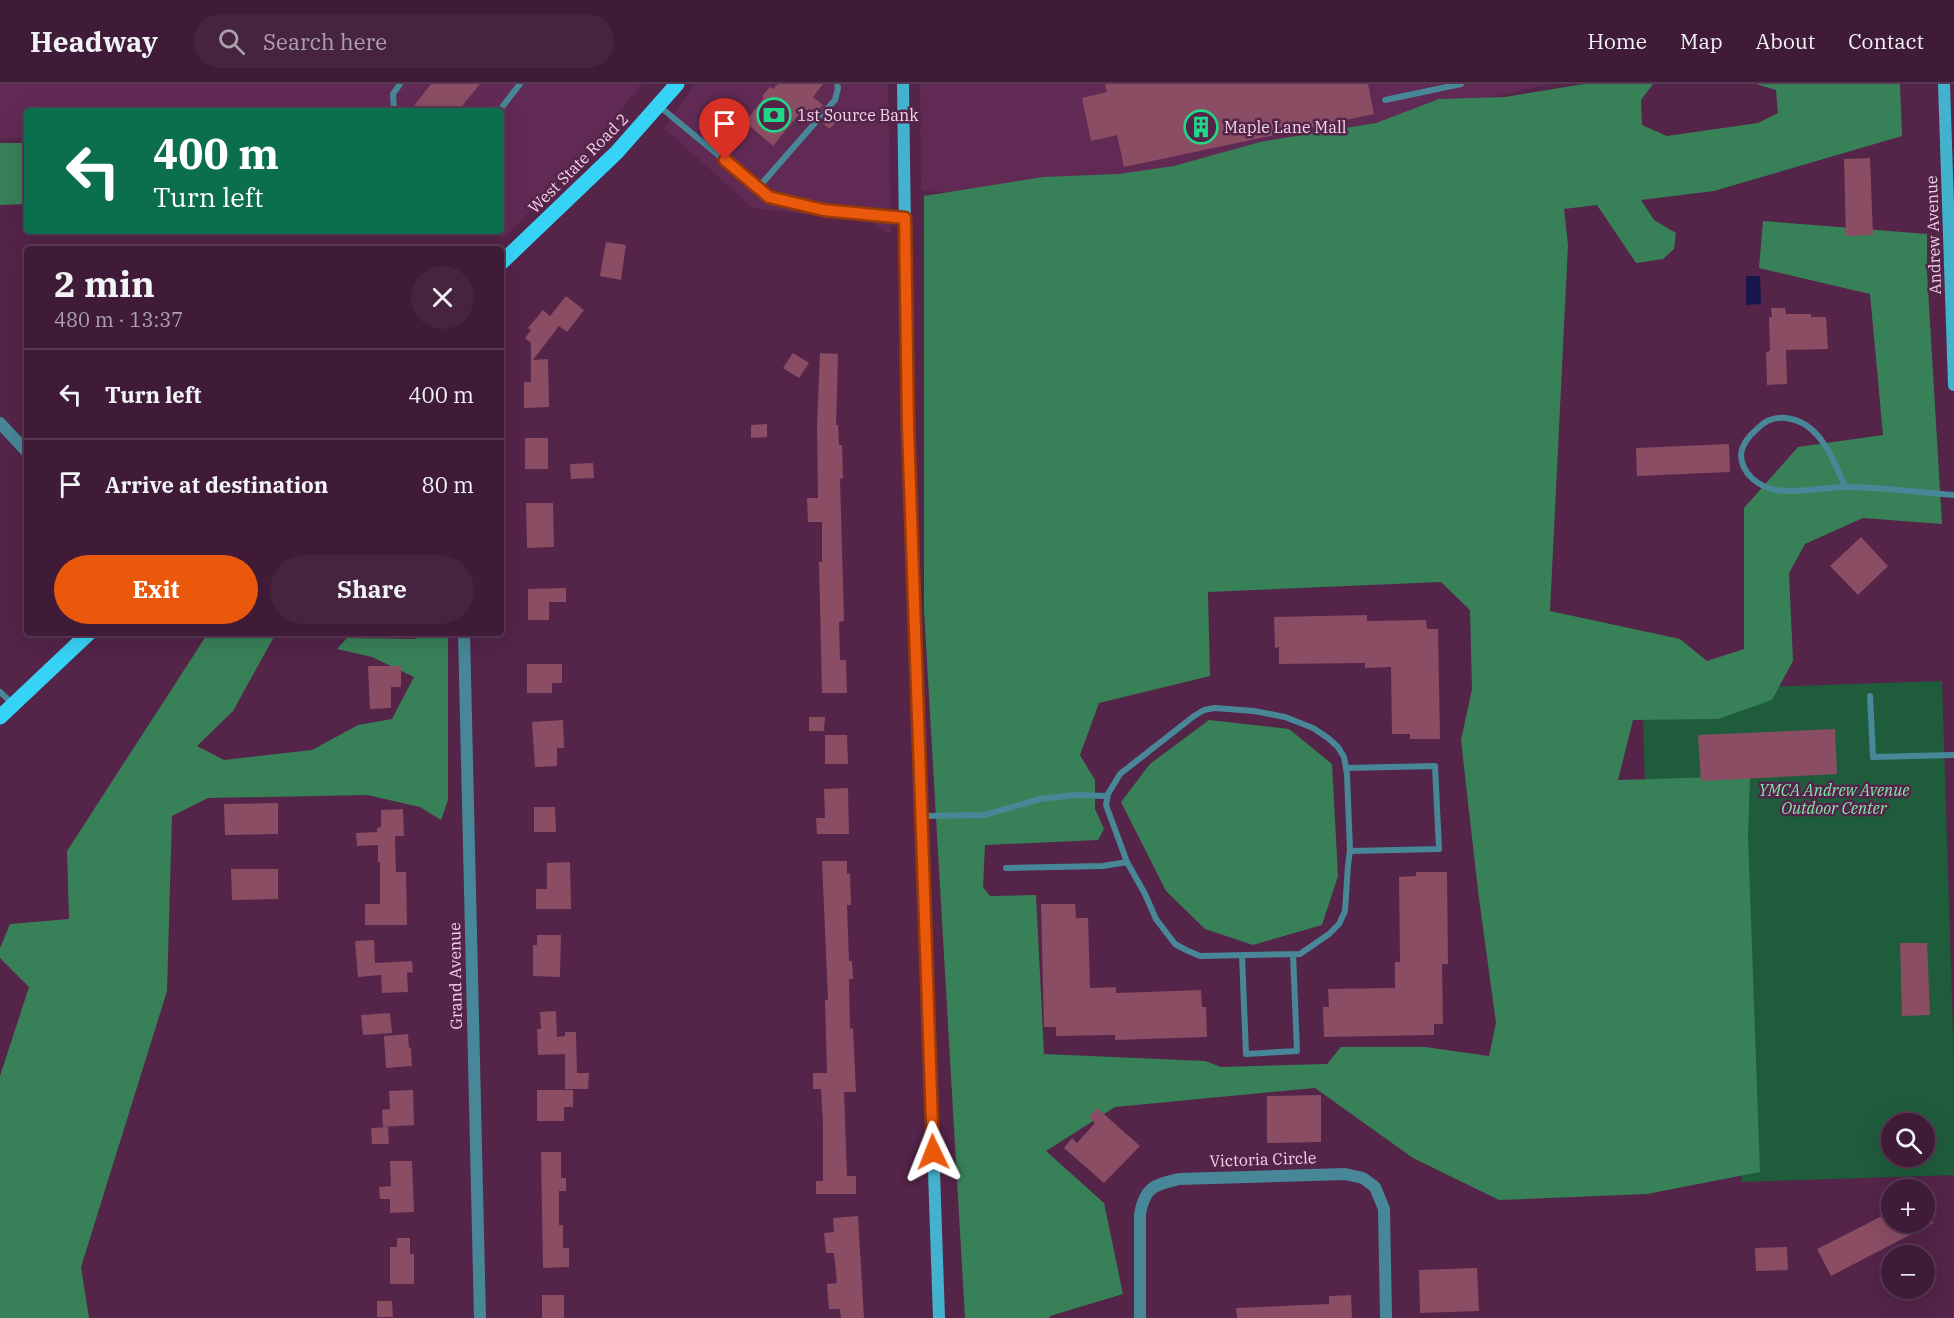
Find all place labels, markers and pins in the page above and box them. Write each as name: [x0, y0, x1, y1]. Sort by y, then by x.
bank icon: 1st Source Bank: [756, 97, 792, 133]
pin: [699, 98, 750, 160]
place label: 1st Source Bank: [797, 105, 919, 125]
building icon: Maple Lane Mall: [1183, 109, 1219, 145]
place label: Maple Lane Mall: [1224, 117, 1347, 137]

